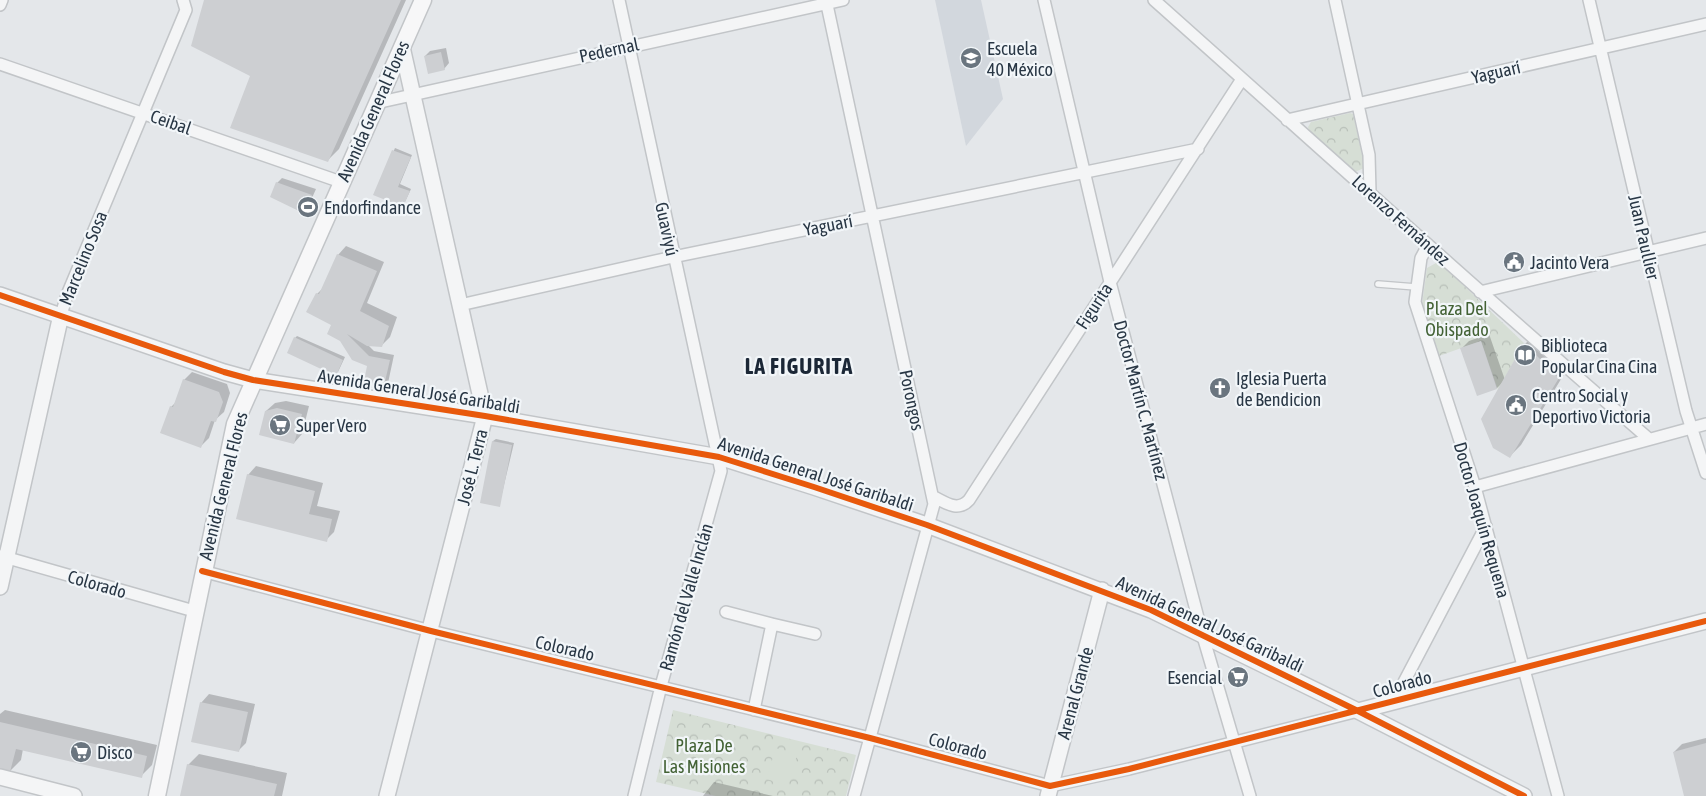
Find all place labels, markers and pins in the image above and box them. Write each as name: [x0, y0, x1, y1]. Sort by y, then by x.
place label: Escuela 40 México: [987, 38, 1053, 80]
school or university icon: Escuela 40 México: [959, 46, 983, 70]
sports icon: Endorfindance: [296, 195, 320, 219]
place label: Endorfindance: [324, 197, 421, 218]
public building icon: Jacinto Vera: [1502, 250, 1526, 274]
place label: Jacinto Vera: [1530, 252, 1609, 273]
place label: Biblioteca Popular Cina Cina: [1541, 335, 1657, 377]
library icon: Biblioteca Popular Cina Cina: [1513, 343, 1537, 367]
place label: Iglesia Puerta de Bendicion: [1236, 368, 1327, 410]
church icon: Iglesia Puerta de Bendicion: [1208, 376, 1232, 400]
place label: Centro Social y Deportivo Victoria: [1532, 385, 1651, 427]
public building icon: Centro Social y Deportivo Victoria: [1504, 393, 1528, 417]
supermarket icon: Super Vero: [268, 413, 292, 437]
place label: Super Vero: [296, 415, 367, 436]
supermarket icon: Esencial: [1226, 665, 1250, 689]
place label: Esencial: [1167, 667, 1222, 688]
supermarket icon: Disco: [69, 740, 93, 764]
place label: Disco: [97, 742, 133, 763]

